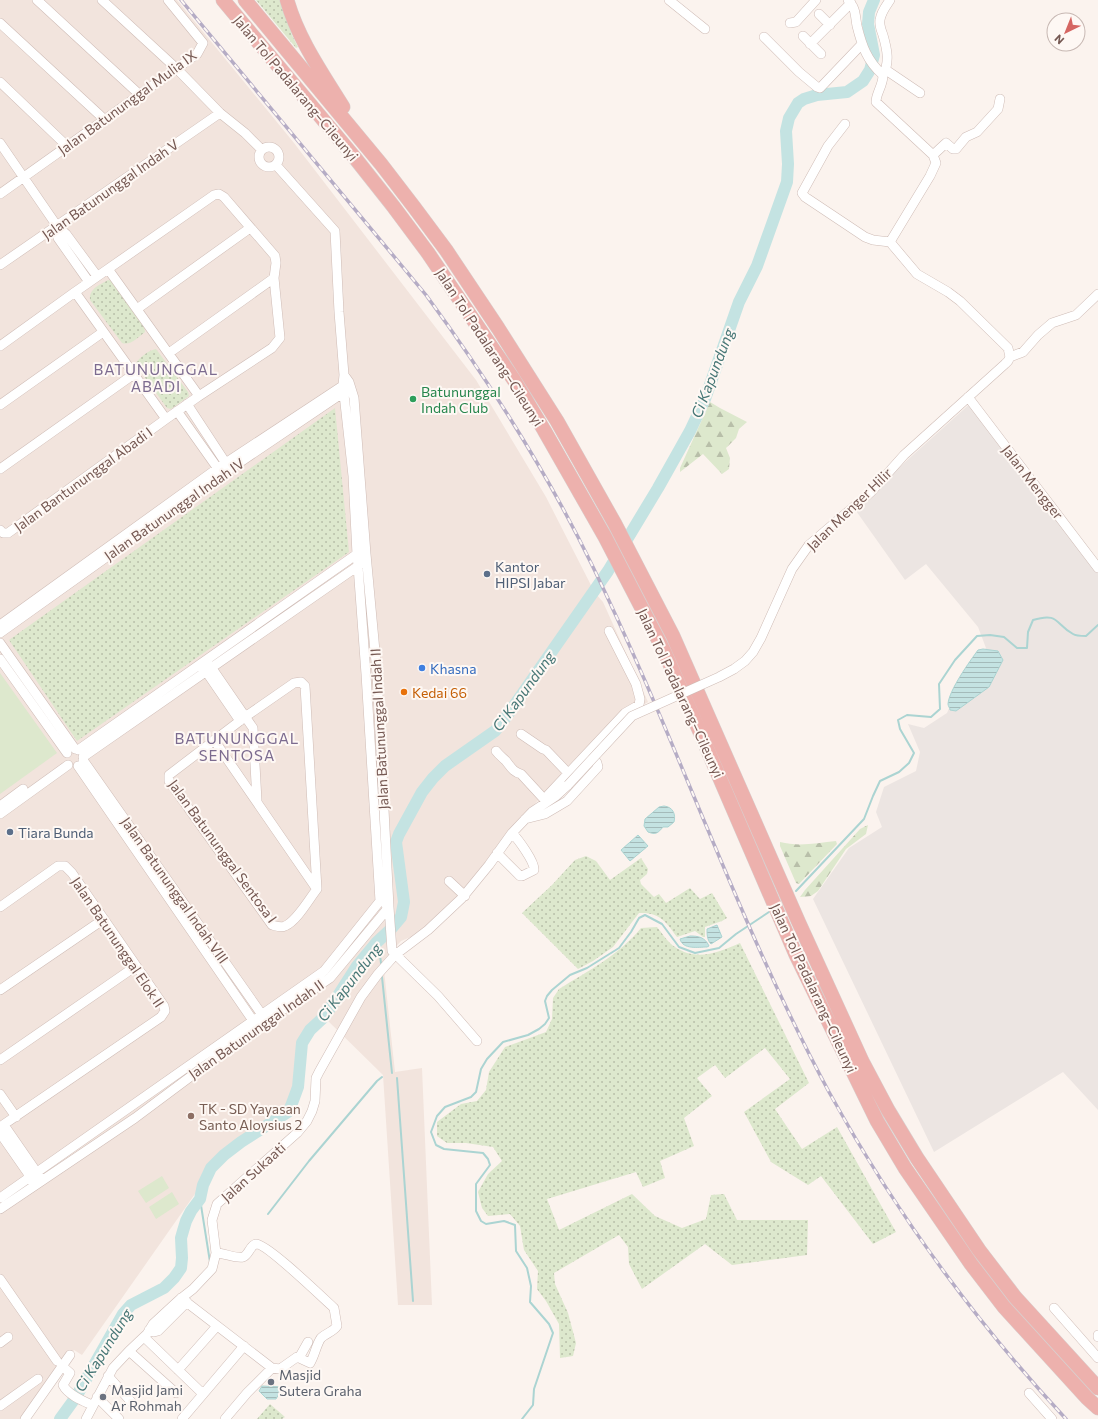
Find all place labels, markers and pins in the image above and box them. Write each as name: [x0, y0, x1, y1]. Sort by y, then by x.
place label: Batununggal Indah Club: [421, 383, 501, 416]
marker: Batununggal Indah Club: [408, 394, 418, 404]
place label: Kantor HIPSI Jabar: [495, 558, 566, 591]
marker: Kantor HIPSI Jabar: [482, 569, 492, 579]
place label: Khasna: [430, 660, 476, 677]
marker: Khasna: [417, 663, 427, 673]
place label: Kedai 66: [412, 684, 467, 701]
marker: Kedai 66: [399, 687, 409, 697]
place label: Tiara Bunda: [18, 824, 94, 841]
marker: Tiara Bunda: [5, 827, 15, 837]
place label: TK - SD Yayasan Santo Aloysius 2: [199, 1100, 303, 1133]
marker: TK - SD Yayasan Santo Aloysius 2: [186, 1111, 196, 1121]
place label: Masjid Sutera Graha: [279, 1366, 362, 1399]
marker: Masjid Sutera Graha: [266, 1377, 276, 1387]
place label: Masjid Jami Ar Rohmah: [111, 1381, 183, 1414]
marker: Masjid Jami Ar Rohmah: [98, 1392, 108, 1402]

